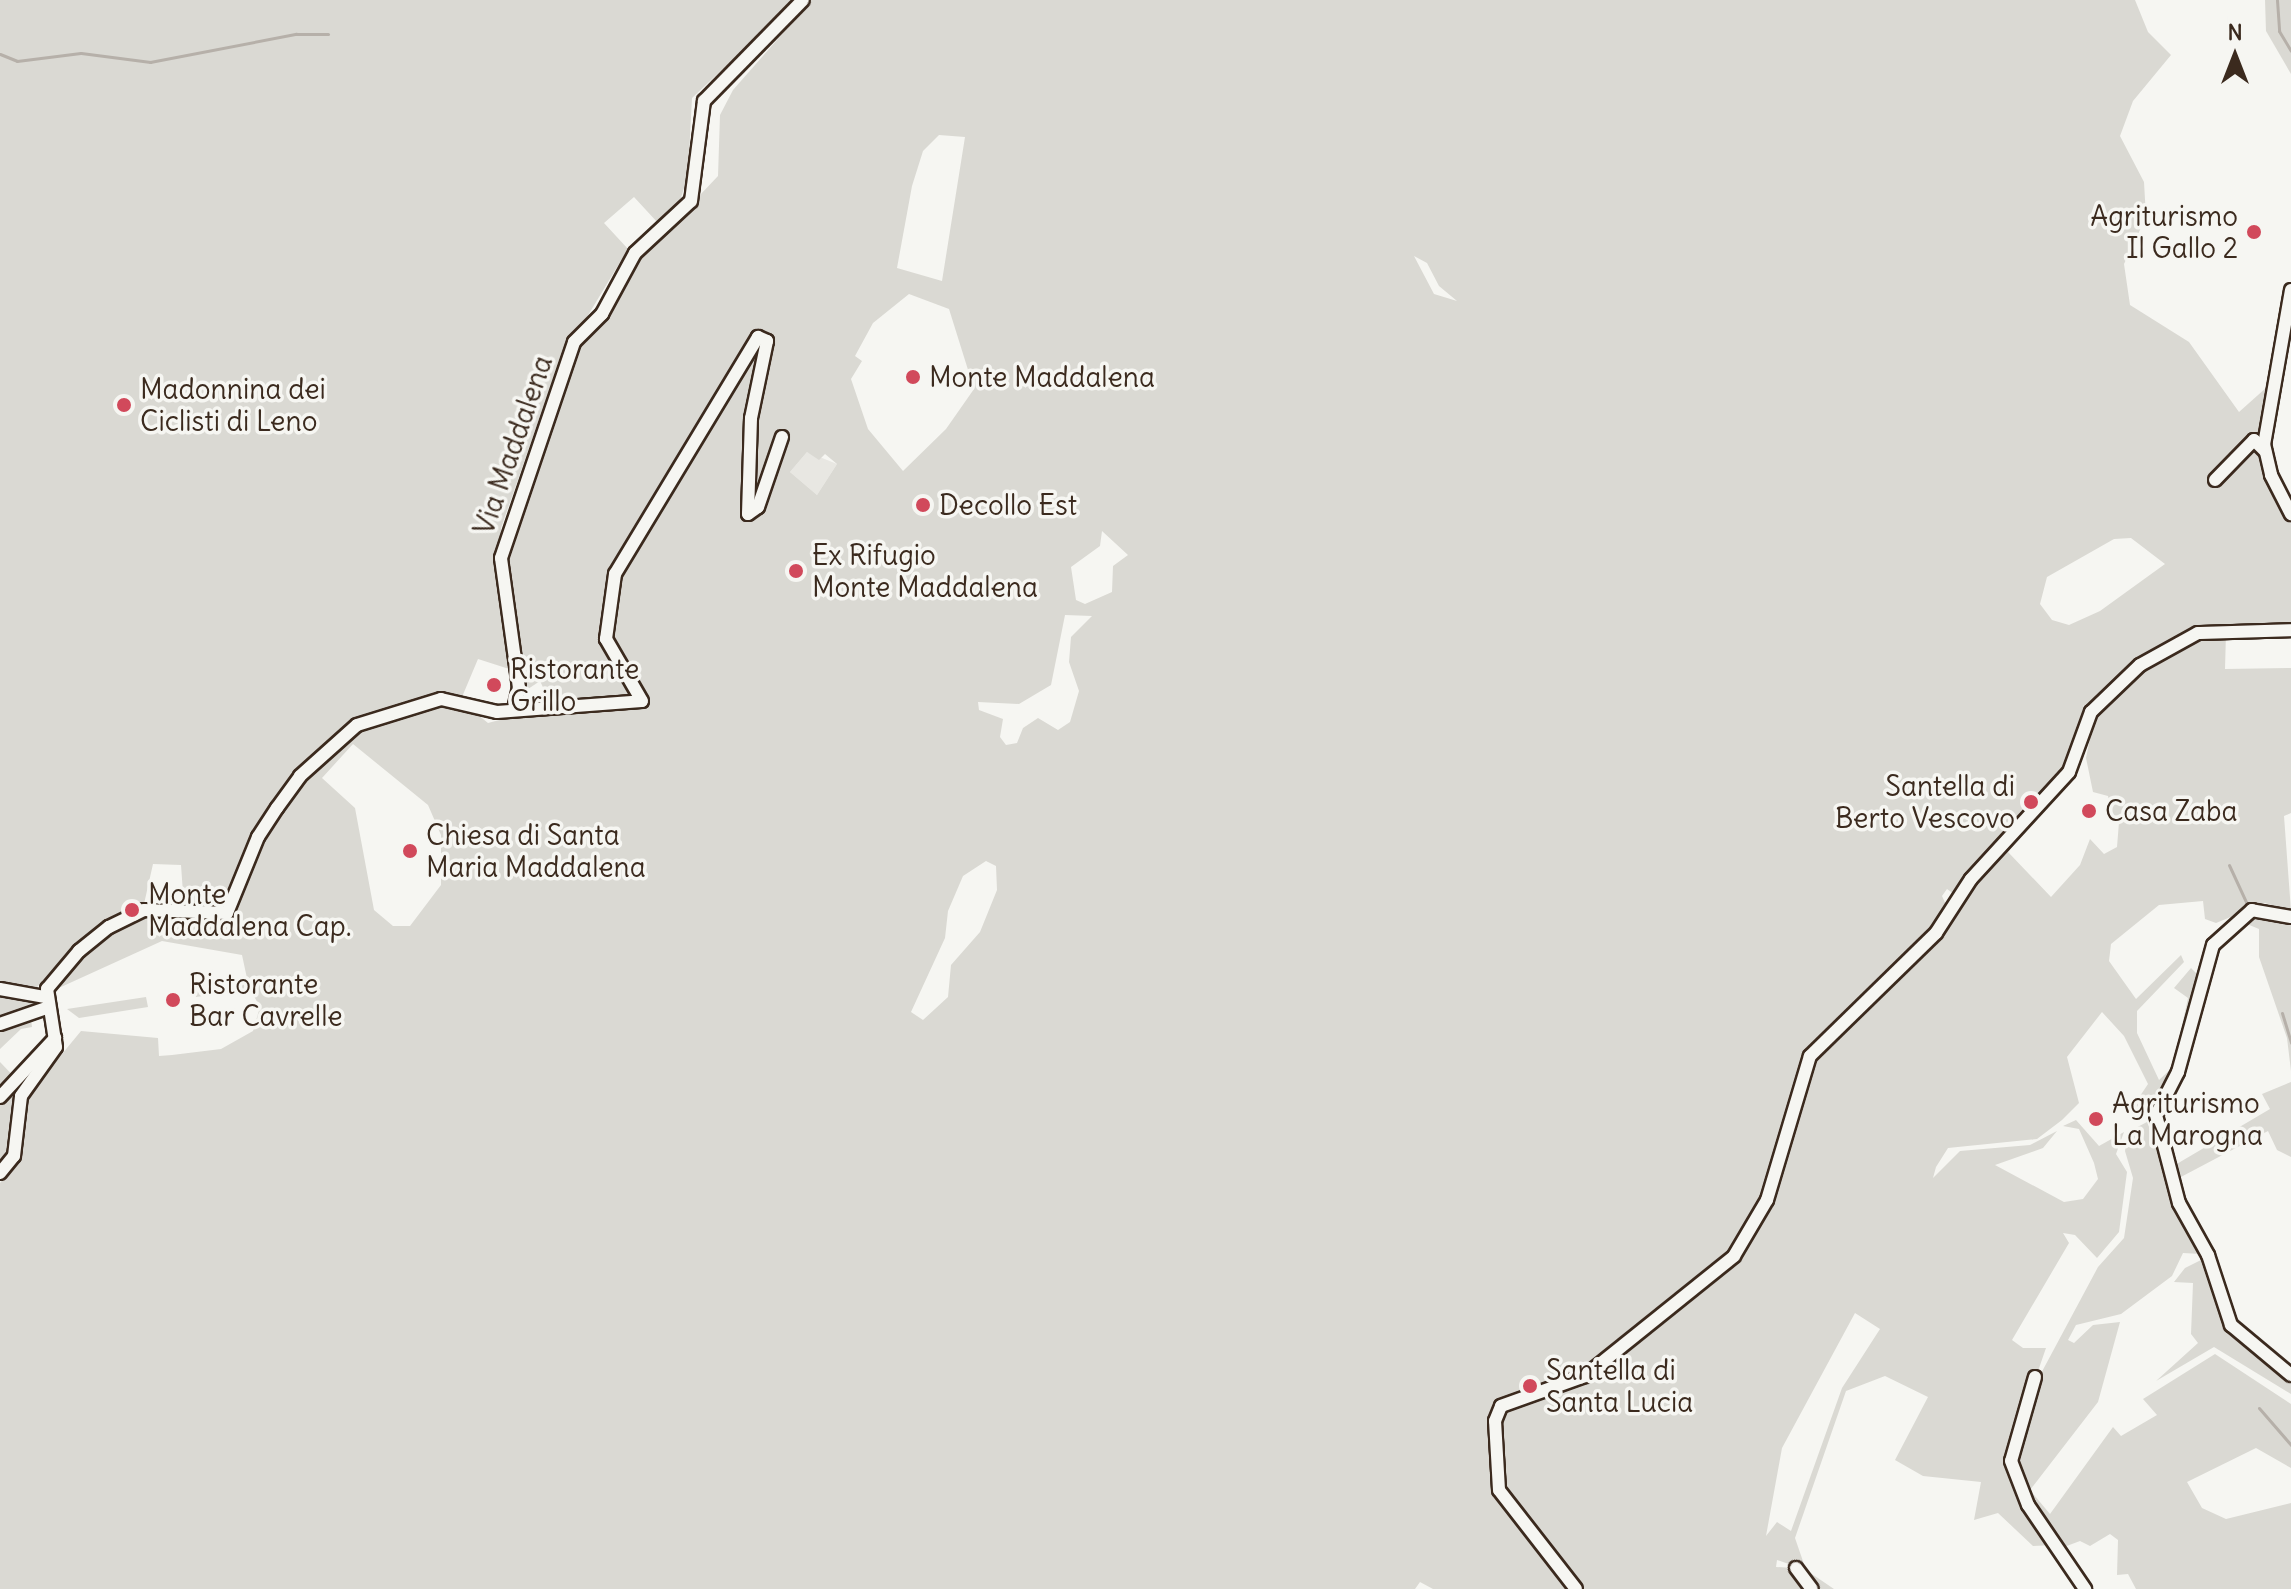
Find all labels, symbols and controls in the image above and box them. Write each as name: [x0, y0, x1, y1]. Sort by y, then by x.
north arrow: [2195, 16, 2275, 96]
text: N: [2227, 18, 2243, 46]
place label: Agriturismo Il Gallo 2: [2090, 199, 2238, 265]
marker: Agriturismo Il Gallo 2: [2245, 223, 2263, 241]
street label: Via Maddalena: [467, 351, 559, 539]
place label: Monte Maddalena: [929, 360, 1155, 394]
marker: Monte Maddalena: [904, 368, 922, 386]
place label: Madonnina dei Ciclisti di Leno: [140, 372, 326, 438]
marker: Madonnina dei Ciclisti di Leno: [115, 396, 133, 414]
place label: Decollo Est: [939, 488, 1077, 522]
marker: Decollo Est: [914, 496, 932, 514]
place label: Ex Rifugio Monte Maddalena: [812, 538, 1038, 604]
marker: Ex Rifugio Monte Maddalena: [787, 562, 805, 580]
place label: Ristorante Grillo: [510, 652, 639, 718]
marker: Ristorante Grillo: [485, 676, 503, 694]
place label: Santella di Berto Vescovo: [1835, 769, 2015, 835]
marker: Santella di Berto Vescovo: [2022, 793, 2040, 811]
place label: Casa Zaba: [2105, 794, 2237, 828]
marker: Casa Zaba: [2080, 802, 2098, 820]
place label: Chiesa di Santa Maria Maddalena: [426, 818, 646, 884]
marker: Chiesa di Santa Maria Maddalena: [401, 842, 419, 860]
place label: Monte Maddalena Cap.: [148, 877, 351, 943]
marker: Monte Maddalena Cap.: [123, 901, 141, 919]
place label: Ristorante Bar Cavrelle: [189, 967, 342, 1033]
marker: Ristorante Bar Cavrelle: [164, 991, 182, 1009]
place label: Agriturismo La Marogna: [2112, 1086, 2263, 1152]
marker: Agriturismo La Marogna: [2087, 1110, 2105, 1128]
place label: Santella di Santa Lucia: [1546, 1353, 1693, 1419]
marker: Santella di Santa Lucia: [1521, 1377, 1539, 1395]

